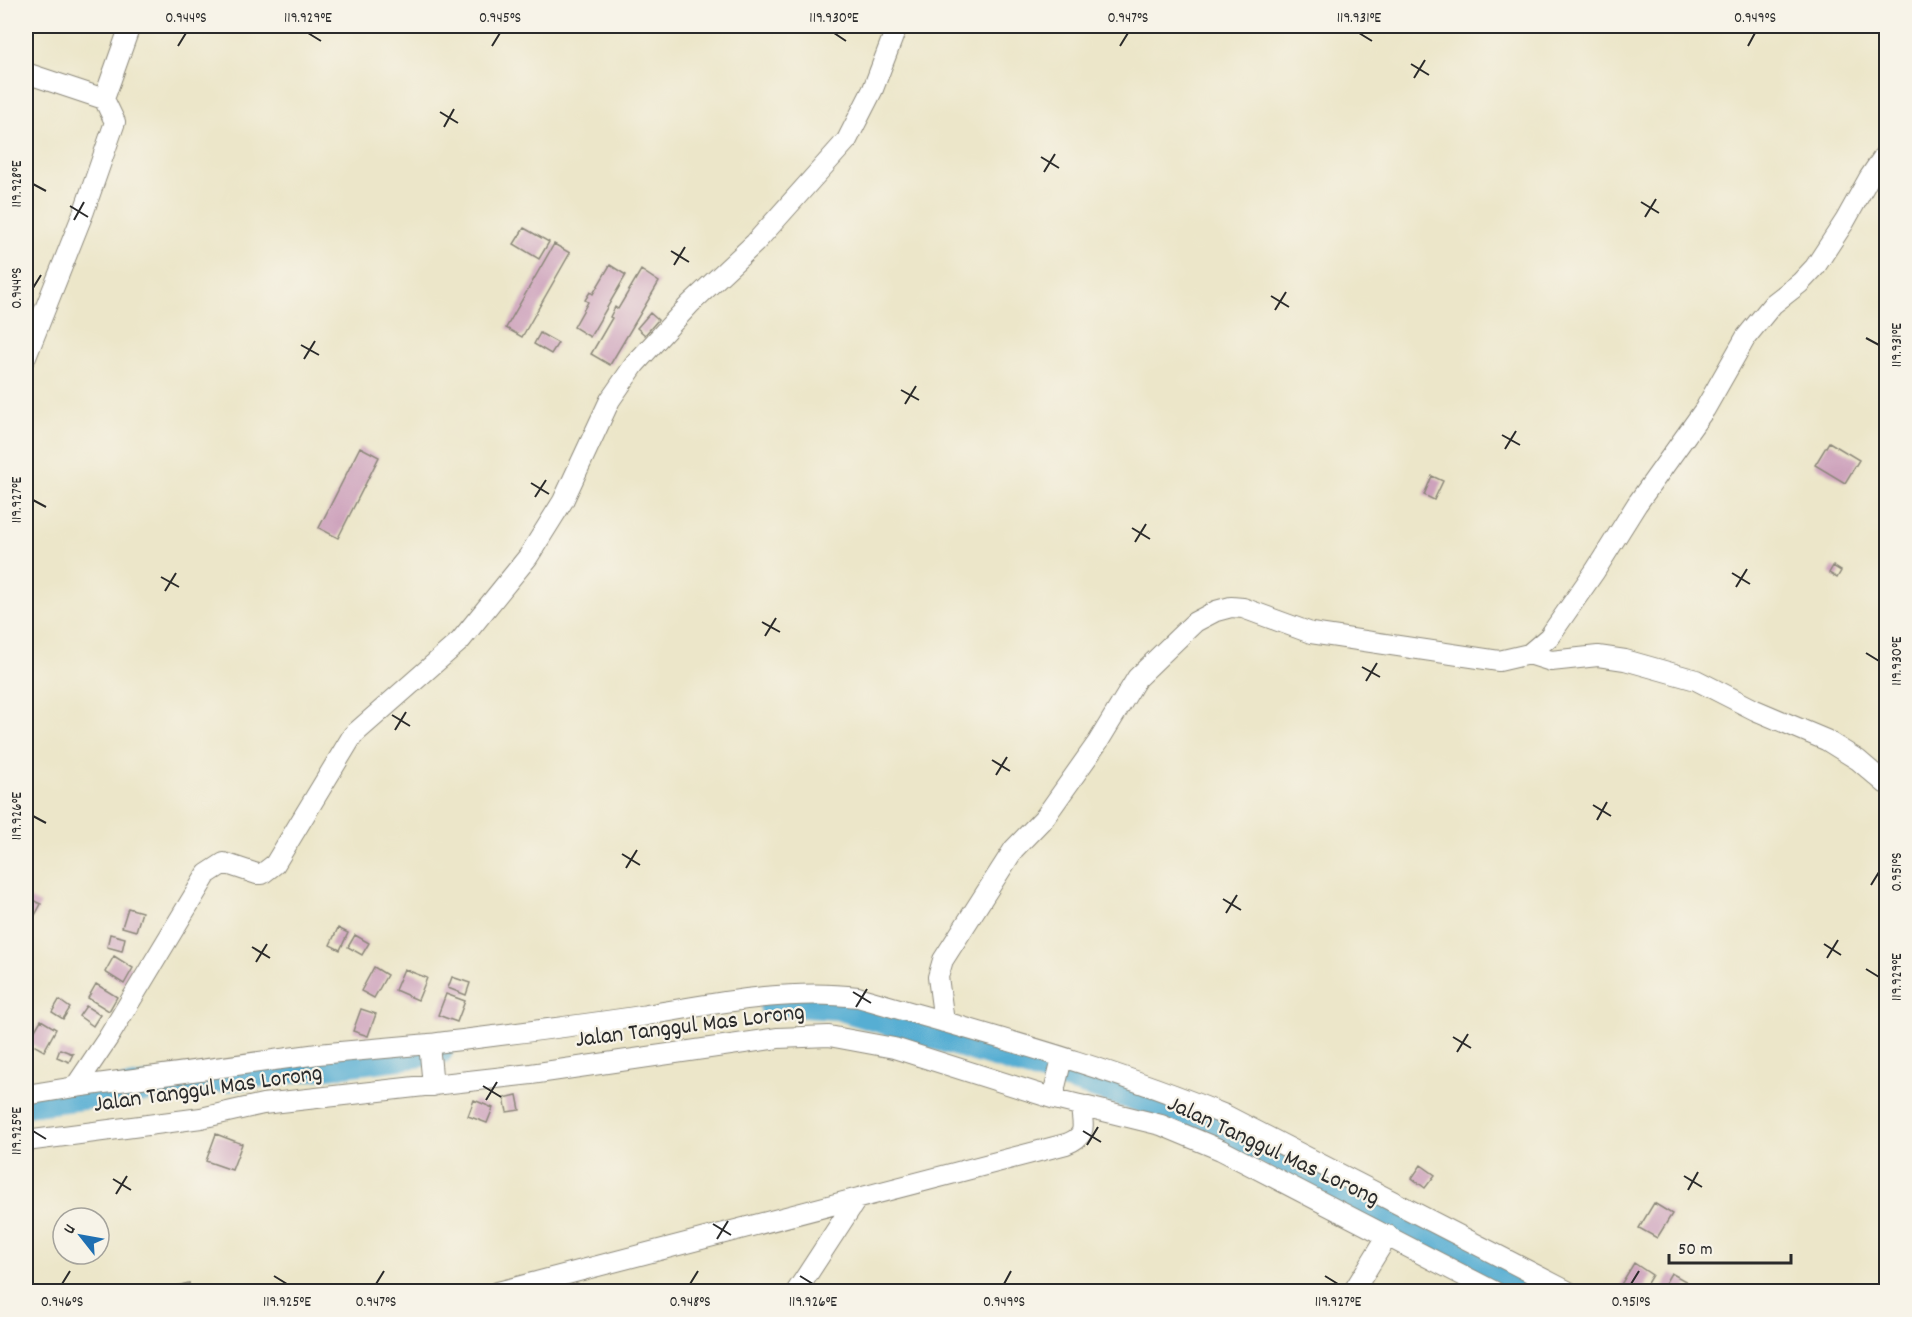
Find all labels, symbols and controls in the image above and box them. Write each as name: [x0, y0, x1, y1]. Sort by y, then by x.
text: 0.944°S: [165, 8, 207, 30]
text: 119.929°E: [284, 8, 332, 30]
text: 0.945°S: [479, 8, 521, 30]
text: 119.930°E: [809, 8, 859, 30]
text: 0.947°S: [1108, 8, 1148, 30]
text: 119.931°E: [1337, 8, 1381, 30]
text: 0.949°S: [1734, 8, 1776, 30]
text: 119.928°E: [7, 160, 29, 208]
text: 0.944°S: [7, 267, 29, 309]
text: 119.931°E: [1887, 323, 1909, 367]
text: 119.927°E: [7, 476, 29, 523]
text: 119.930°E: [1887, 636, 1909, 686]
text: 119.926°E: [7, 792, 29, 840]
text: 0.951°S: [1887, 852, 1909, 892]
text: 119.929°E: [1887, 953, 1909, 1001]
street label: Jalan Tanggul Mas Lorong: [573, 996, 807, 1058]
street label: Jalan Tanggul Mas Lorong: [91, 1057, 325, 1123]
street label: Jalan Tanggul Mas Lorong: [1161, 1088, 1385, 1216]
text: 119.925°E: [7, 1107, 29, 1155]
north arrow: [51, 1206, 111, 1266]
text: U: [58, 1220, 82, 1239]
scale bar: [1669, 1227, 1790, 1265]
text: 50 m: [1678, 1238, 1713, 1263]
text: 0.946°S: [41, 1292, 83, 1314]
text: 119.925°E: [263, 1292, 311, 1314]
text: 0.947°S: [356, 1292, 396, 1314]
text: 0.948°S: [669, 1292, 711, 1314]
text: 119.926°E: [789, 1292, 837, 1314]
text: 0.949°S: [983, 1292, 1025, 1314]
text: 119.927°E: [1315, 1292, 1362, 1314]
text: 0.951°S: [1611, 1292, 1651, 1314]

